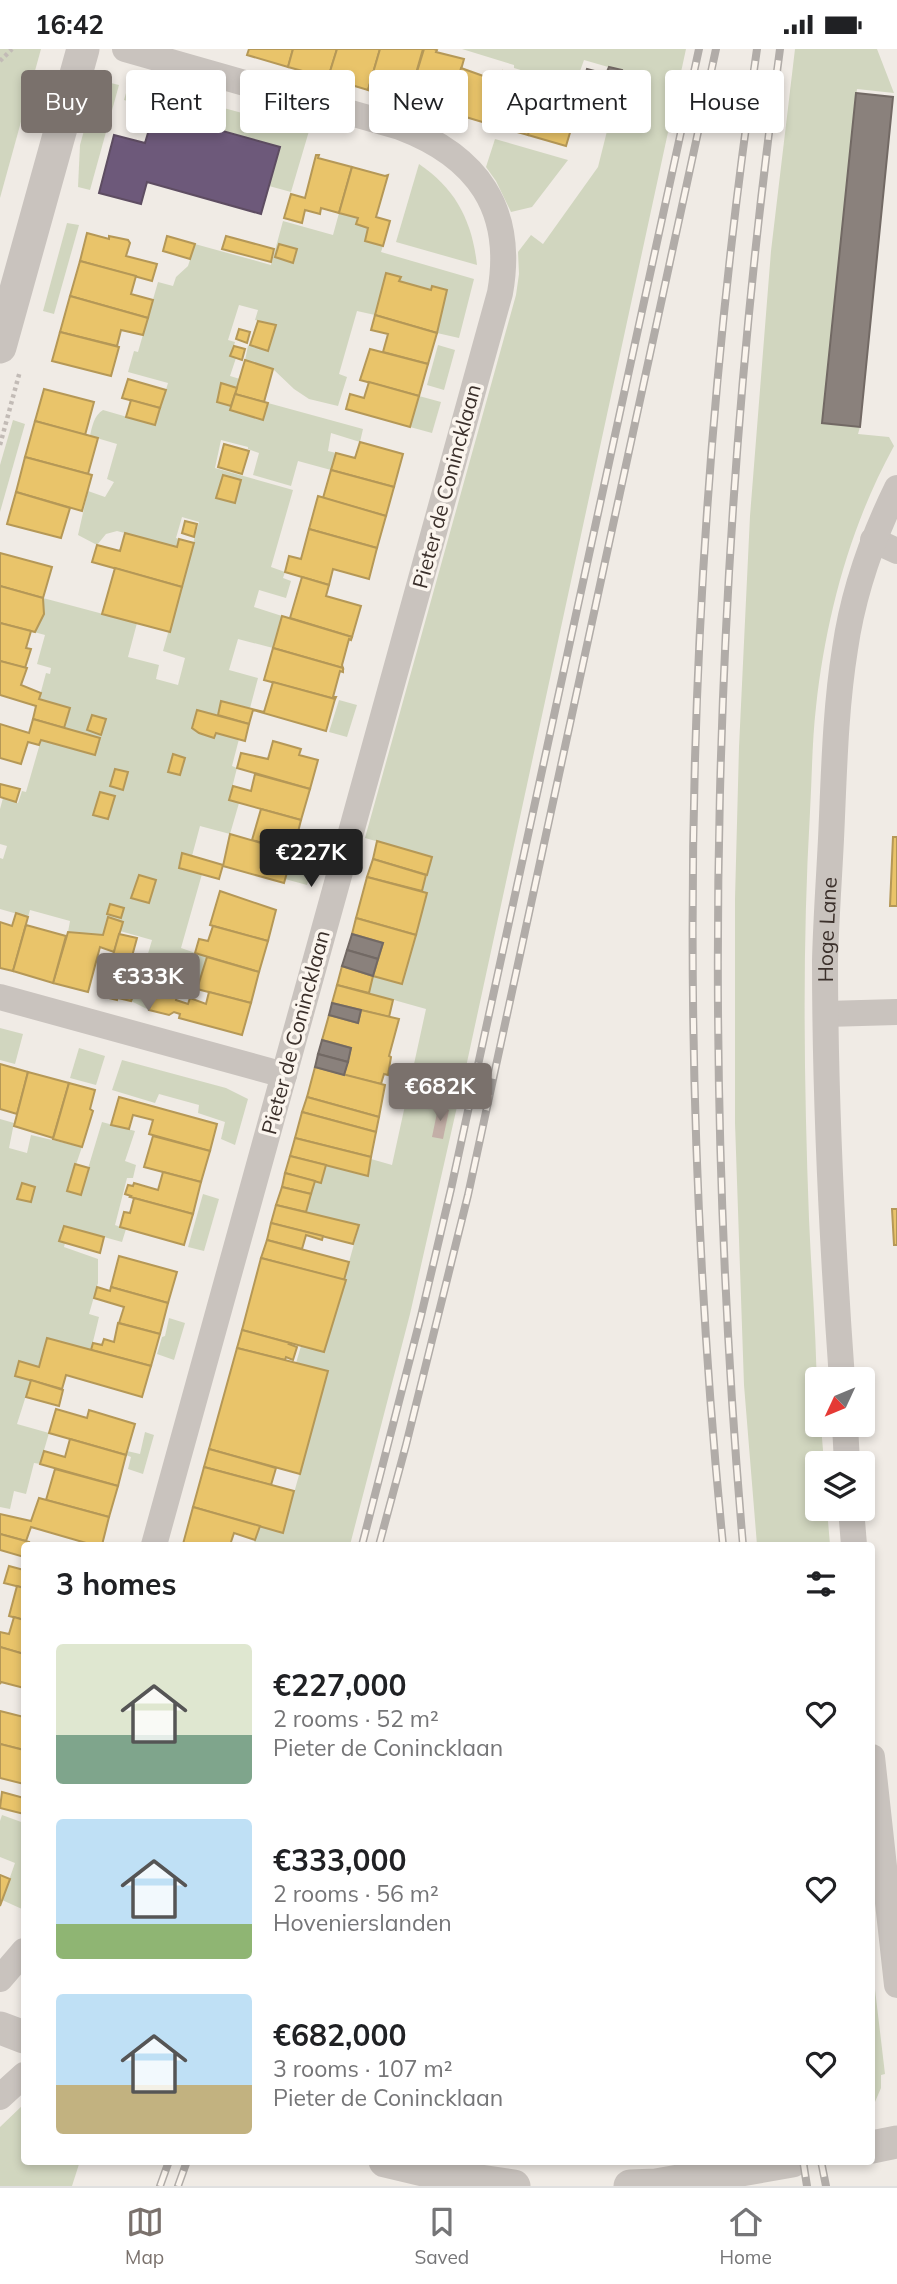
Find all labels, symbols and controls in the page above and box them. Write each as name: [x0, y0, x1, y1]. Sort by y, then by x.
text: 16:42: [35, 8, 104, 41]
chip: Buy: [21, 70, 112, 133]
chip: Rent: [126, 70, 226, 133]
chip: Filters: [240, 70, 355, 133]
chip: New: [369, 70, 468, 133]
chip: Apartment: [482, 70, 651, 133]
chip: House: [665, 70, 784, 133]
street label: Pieter de Conincklaan: [406, 381, 486, 591]
pin: €227K: [262, 829, 360, 889]
text: €227K: [276, 837, 346, 866]
street label: Hoge Lane: [812, 876, 842, 982]
street label: Pieter de Conincklaan: [255, 927, 335, 1137]
pin: €333K: [99, 953, 197, 1013]
text: €333K: [113, 961, 183, 990]
pin: €682K: [391, 1063, 489, 1123]
text: €682K: [405, 1071, 475, 1100]
north arrow: [805, 1367, 875, 1437]
map controls: [805, 1367, 875, 1521]
button: layers: [805, 1451, 875, 1521]
text: 3 homes: [56, 1565, 177, 1603]
icon: filters: [802, 1565, 840, 1603]
text: €227,000: [273, 1666, 406, 1704]
icon: home: [112, 1672, 196, 1756]
icon: heart: [802, 1695, 840, 1733]
text: 2 rooms · 52 m²: [273, 1704, 439, 1733]
text: Pieter de Conincklaan: [273, 1733, 503, 1762]
text: €333,000: [273, 1841, 406, 1879]
icon: home: [112, 1847, 196, 1931]
icon: heart: [802, 1870, 840, 1908]
text: 2 rooms · 56 m²: [273, 1879, 439, 1908]
text: Hovenierslanden: [273, 1908, 452, 1937]
text: €682,000: [273, 2016, 406, 2054]
icon: home: [112, 2022, 196, 2106]
icon: heart: [802, 2045, 840, 2083]
text: 3 rooms · 107 m²: [273, 2054, 453, 2083]
text: Pieter de Conincklaan: [273, 2083, 503, 2112]
tab: Map: [125, 2203, 164, 2269]
tab: Saved: [414, 2203, 469, 2269]
tab: Home: [719, 2203, 772, 2269]

